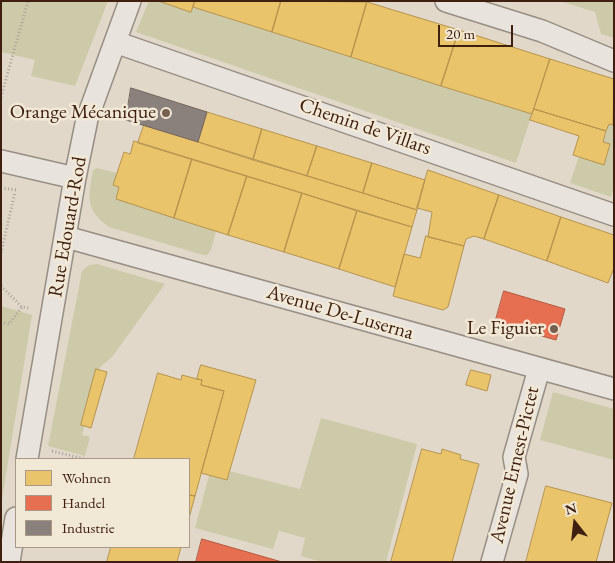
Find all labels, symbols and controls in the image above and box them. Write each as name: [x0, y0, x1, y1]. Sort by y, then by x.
scale bar: [440, 15, 515, 47]
text: 20 m: [446, 24, 475, 43]
street label: Chemin de Villars: [296, 93, 434, 161]
place label: Orange Mécanique: [10, 101, 156, 125]
marker: Orange Mécanique: [160, 107, 172, 119]
street label: Rue Edouard-Rod: [44, 155, 92, 299]
street label: Avenue De-Luserna: [264, 281, 416, 345]
place label: Le Figuier: [467, 317, 544, 341]
marker: Le Figuier: [548, 323, 560, 335]
street label: Avenue Ernest-Pictet: [485, 384, 545, 546]
legend: [15, 458, 190, 548]
text: Wohnen: [62, 468, 111, 487]
text: Handel: [62, 493, 105, 512]
north arrow: [550, 498, 600, 548]
text: N: [563, 498, 579, 519]
text: Industrie: [62, 518, 115, 537]

